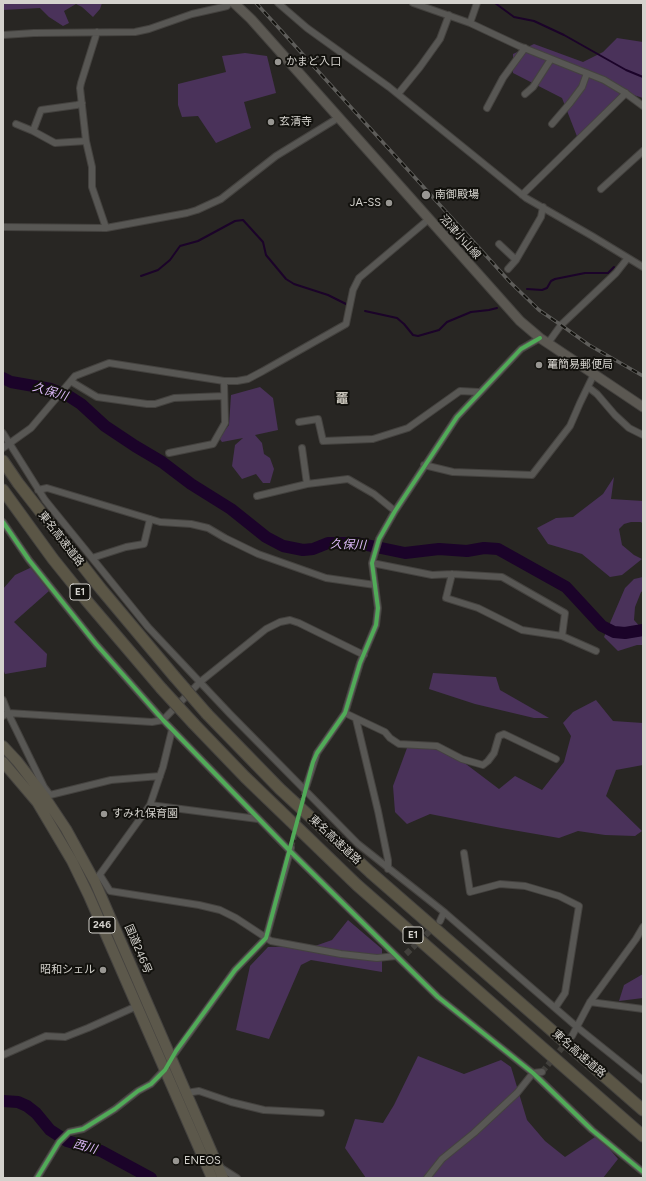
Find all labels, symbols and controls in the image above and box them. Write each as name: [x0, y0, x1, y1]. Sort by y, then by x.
place label: かまど入口: [286, 55, 341, 69]
marker: かまど入口: [273, 57, 283, 67]
place label: 玄清寺: [279, 115, 312, 129]
marker: 玄清寺: [266, 117, 276, 127]
place label: 南御殿場: [435, 188, 479, 202]
marker: 南御殿場: [420, 189, 432, 201]
place label: JA-SS: [350, 196, 381, 210]
marker: JA-SS: [384, 198, 394, 208]
street label: 沼津小山線: [437, 212, 483, 262]
place label: 竃簡易郵便局: [547, 358, 613, 372]
marker: 竃簡易郵便局: [534, 360, 544, 370]
water label: 久保川: [31, 380, 69, 404]
district label: 竈: [336, 391, 348, 407]
street label: 東名高速道路: [35, 509, 87, 569]
water label: 久保川: [330, 537, 366, 553]
road number: E1: [70, 584, 90, 600]
place label: すみれ保育園: [112, 807, 178, 821]
marker: すみれ保育園: [99, 809, 109, 819]
street label: 東名高速道路: [306, 813, 364, 867]
road number: 246: [89, 917, 115, 933]
street label: 国道246号: [122, 922, 154, 976]
road number: E1: [403, 927, 423, 943]
place label: 昭和シェル: [40, 963, 95, 977]
marker: 昭和シェル: [98, 965, 108, 975]
street label: 東名高速道路: [550, 1027, 608, 1081]
water label: 西川: [71, 1137, 99, 1157]
place label: ENEOS: [184, 1154, 221, 1168]
marker: ENEOS: [171, 1156, 181, 1166]

